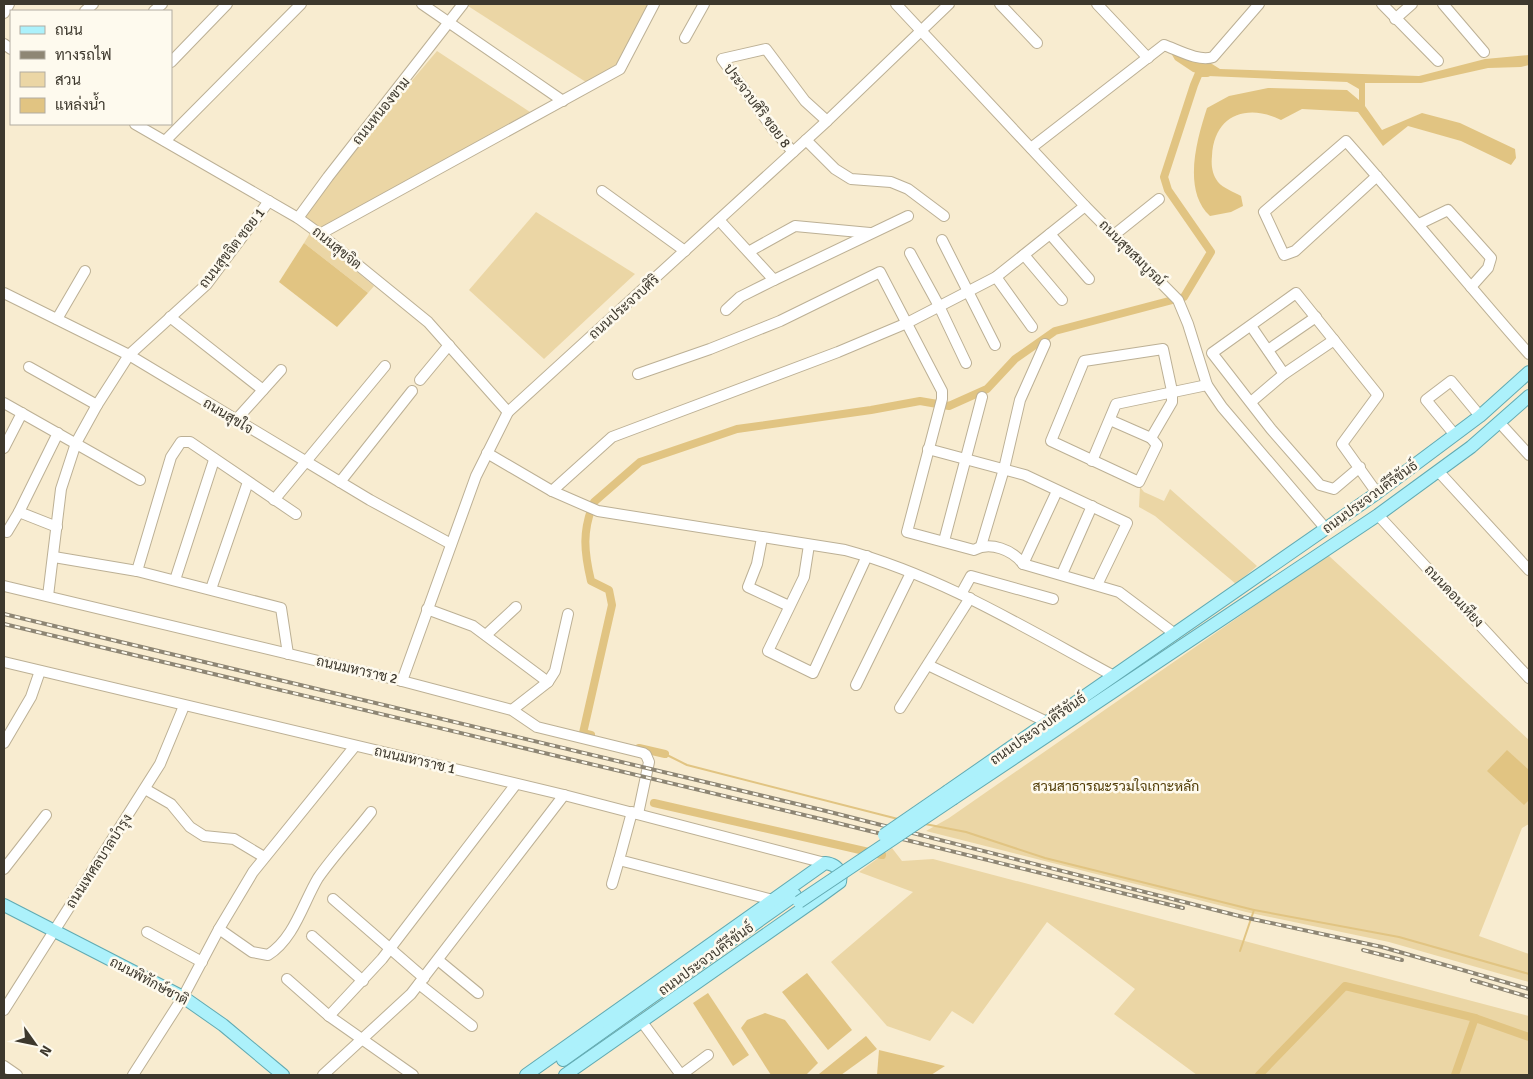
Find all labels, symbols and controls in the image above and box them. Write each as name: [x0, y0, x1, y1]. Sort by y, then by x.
legend: [10, 10, 172, 125]
text: ถนน: [55, 21, 83, 39]
text: ทางรถไฟ: [55, 45, 112, 64]
street label: ประจวบศิริ ซอย 8: [720, 60, 794, 152]
text: สวน: [55, 71, 81, 89]
street label: ถนนหนองขาม: [349, 74, 413, 148]
text: แหล่งน้ำ: [55, 92, 106, 114]
street label: ถนนสุขจิต ซอย 1: [195, 204, 269, 292]
street label: ถนนสุขสมบูรณ์: [1095, 216, 1169, 290]
street label: ถนนสุขจิต: [308, 223, 365, 274]
street label: ถนนประจวบศิริ: [585, 271, 663, 343]
street label: ถนนสุขใจ: [199, 394, 256, 438]
street label: ถนนประจวบคีรีขันธ์: [1319, 456, 1421, 537]
street label: ถนนดอนเหียง: [1421, 561, 1488, 631]
street label: ถนนมหาราช 2: [315, 652, 399, 688]
street label: ถนนประจวบคีรีขันธ์: [986, 688, 1090, 768]
street label: ถนนมหาราช 1: [373, 742, 457, 778]
park label: สวนสาธารณะรวมใจเกาะหลัก: [1033, 778, 1199, 795]
street label: ถนนเทศลบาลบำรุง: [62, 811, 137, 912]
street label: ถนนประจวบคีรีขันธ์: [655, 918, 757, 999]
street label: ถนนพิทักษ์ชาติ: [107, 952, 192, 1009]
north arrow: [10, 1019, 60, 1069]
text: N: [36, 1042, 55, 1060]

